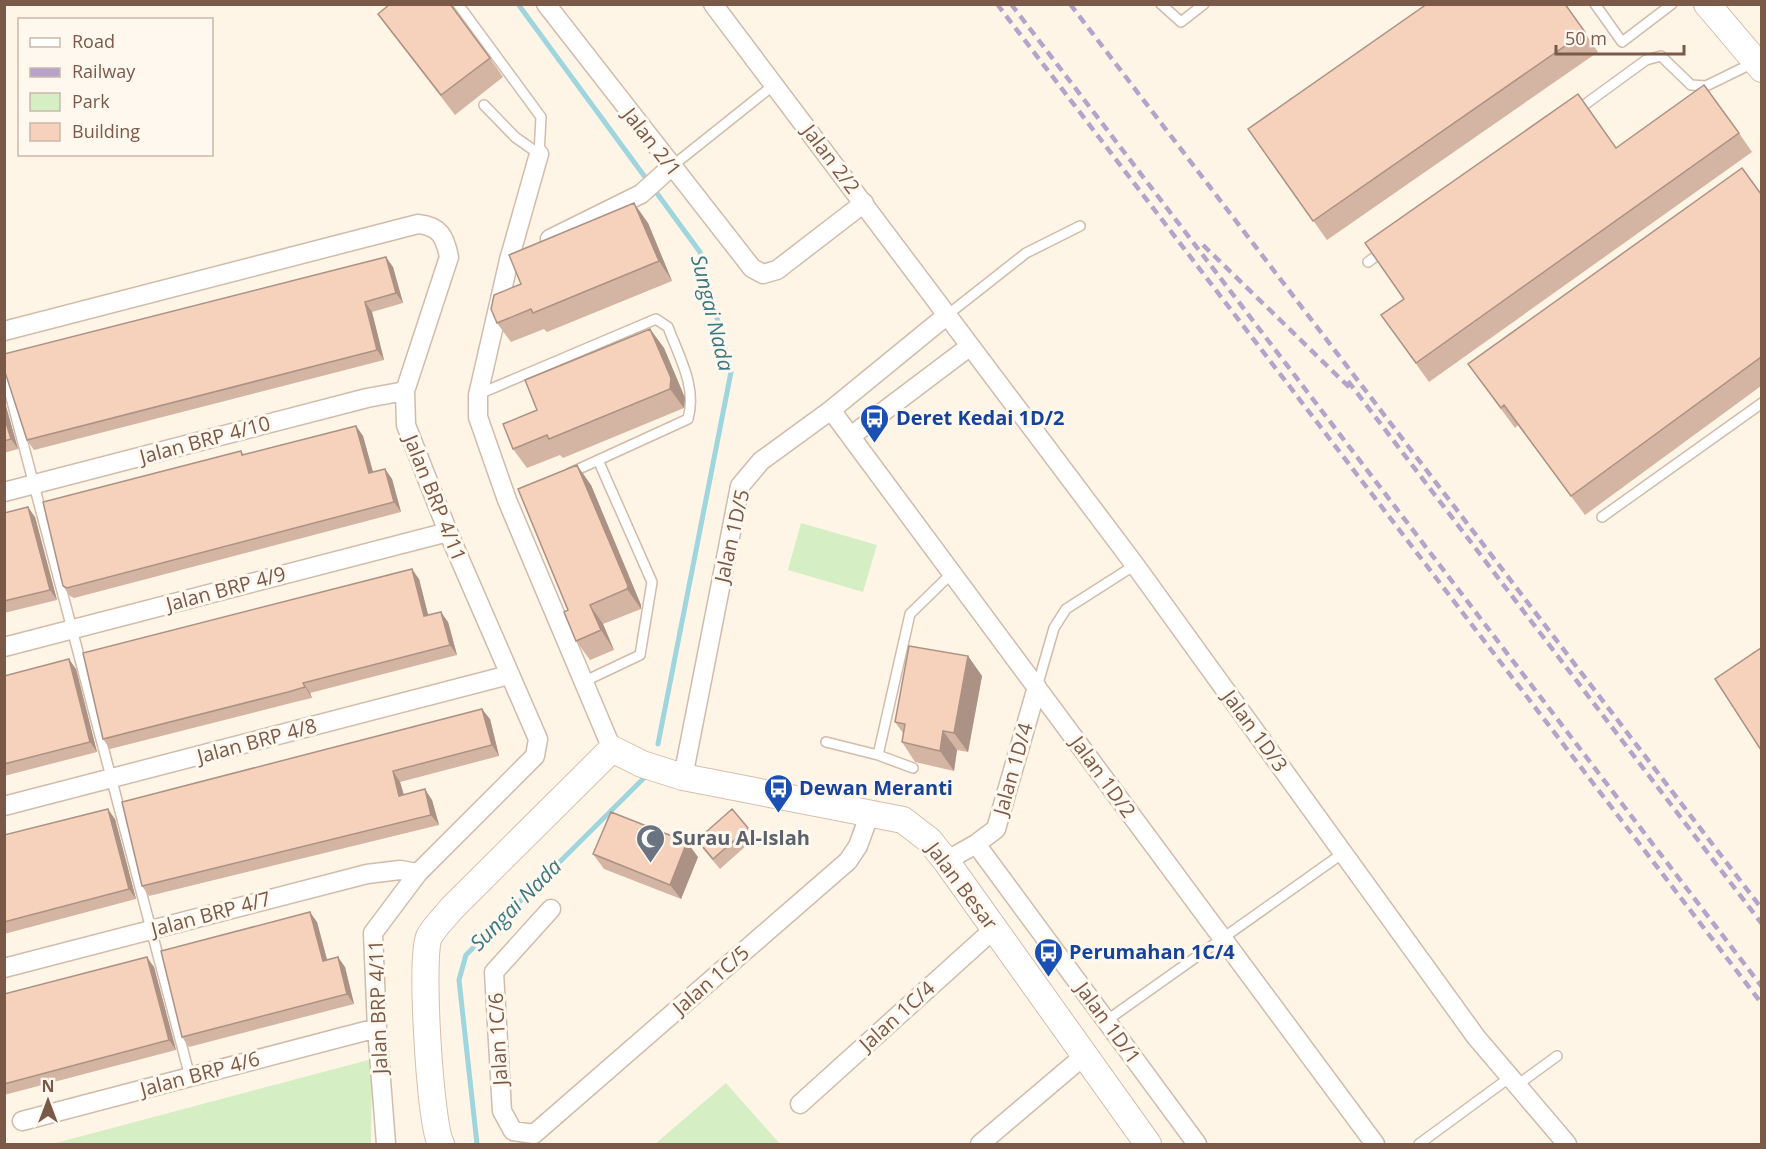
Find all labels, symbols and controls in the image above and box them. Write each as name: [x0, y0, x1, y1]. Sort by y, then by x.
legend: [18, 18, 213, 156]
scale bar: [1556, 18, 1684, 56]
text: 50 m: [1565, 26, 1607, 50]
text: Road: [72, 29, 115, 53]
text: Railway: [72, 59, 136, 83]
text: Park: [72, 89, 110, 113]
street label: Jalan 2/1: [616, 100, 688, 182]
street label: Jalan 2/2: [795, 117, 866, 199]
text: Building: [72, 119, 140, 143]
water label: Sungai Nada: [685, 252, 741, 374]
bus stop icon: Deret Kedai 1D/2: [859, 402, 891, 444]
place label: Deret Kedai 1D/2: [896, 404, 1064, 431]
street label: Jalan BRP 4/10: [135, 409, 273, 470]
street label: Jalan BRP 4/11: [397, 429, 473, 565]
street label: Jalan 1D/5: [707, 487, 755, 587]
street label: Jalan BRP 4/9: [161, 560, 289, 618]
street label: Jalan 1D/3: [1215, 683, 1294, 777]
street label: Jalan BRP 4/8: [192, 712, 320, 770]
street label: Jalan 1D/4: [986, 719, 1039, 820]
street label: Jalan 1D/2: [1063, 729, 1142, 823]
bus stop icon: Dewan Meranti: [762, 772, 794, 814]
place label: Dewan Meranti: [799, 774, 953, 801]
mosque icon: Surau Al-Islah: [635, 822, 667, 864]
place label: Surau Al-Islah: [672, 824, 810, 851]
street label: Jalan Besar: [919, 835, 1004, 935]
water label: Sungai Nada: [463, 852, 567, 956]
street label: Jalan BRP 4/7: [146, 885, 274, 943]
bus stop icon: Perumahan 1C/4: [1032, 936, 1064, 978]
place label: Perumahan 1C/4: [1069, 938, 1235, 965]
street label: Jalan BRP 4/11: [362, 939, 393, 1077]
street label: Jalan 1C/5: [665, 939, 755, 1022]
street label: Jalan 1C/4: [852, 974, 941, 1058]
street label: Jalan 1D/1: [1068, 975, 1147, 1069]
street label: Jalan 1C/6: [482, 992, 514, 1088]
street label: Jalan BRP 4/6: [135, 1045, 263, 1103]
north arrow: [18, 1071, 78, 1131]
text: N: [41, 1075, 55, 1097]

